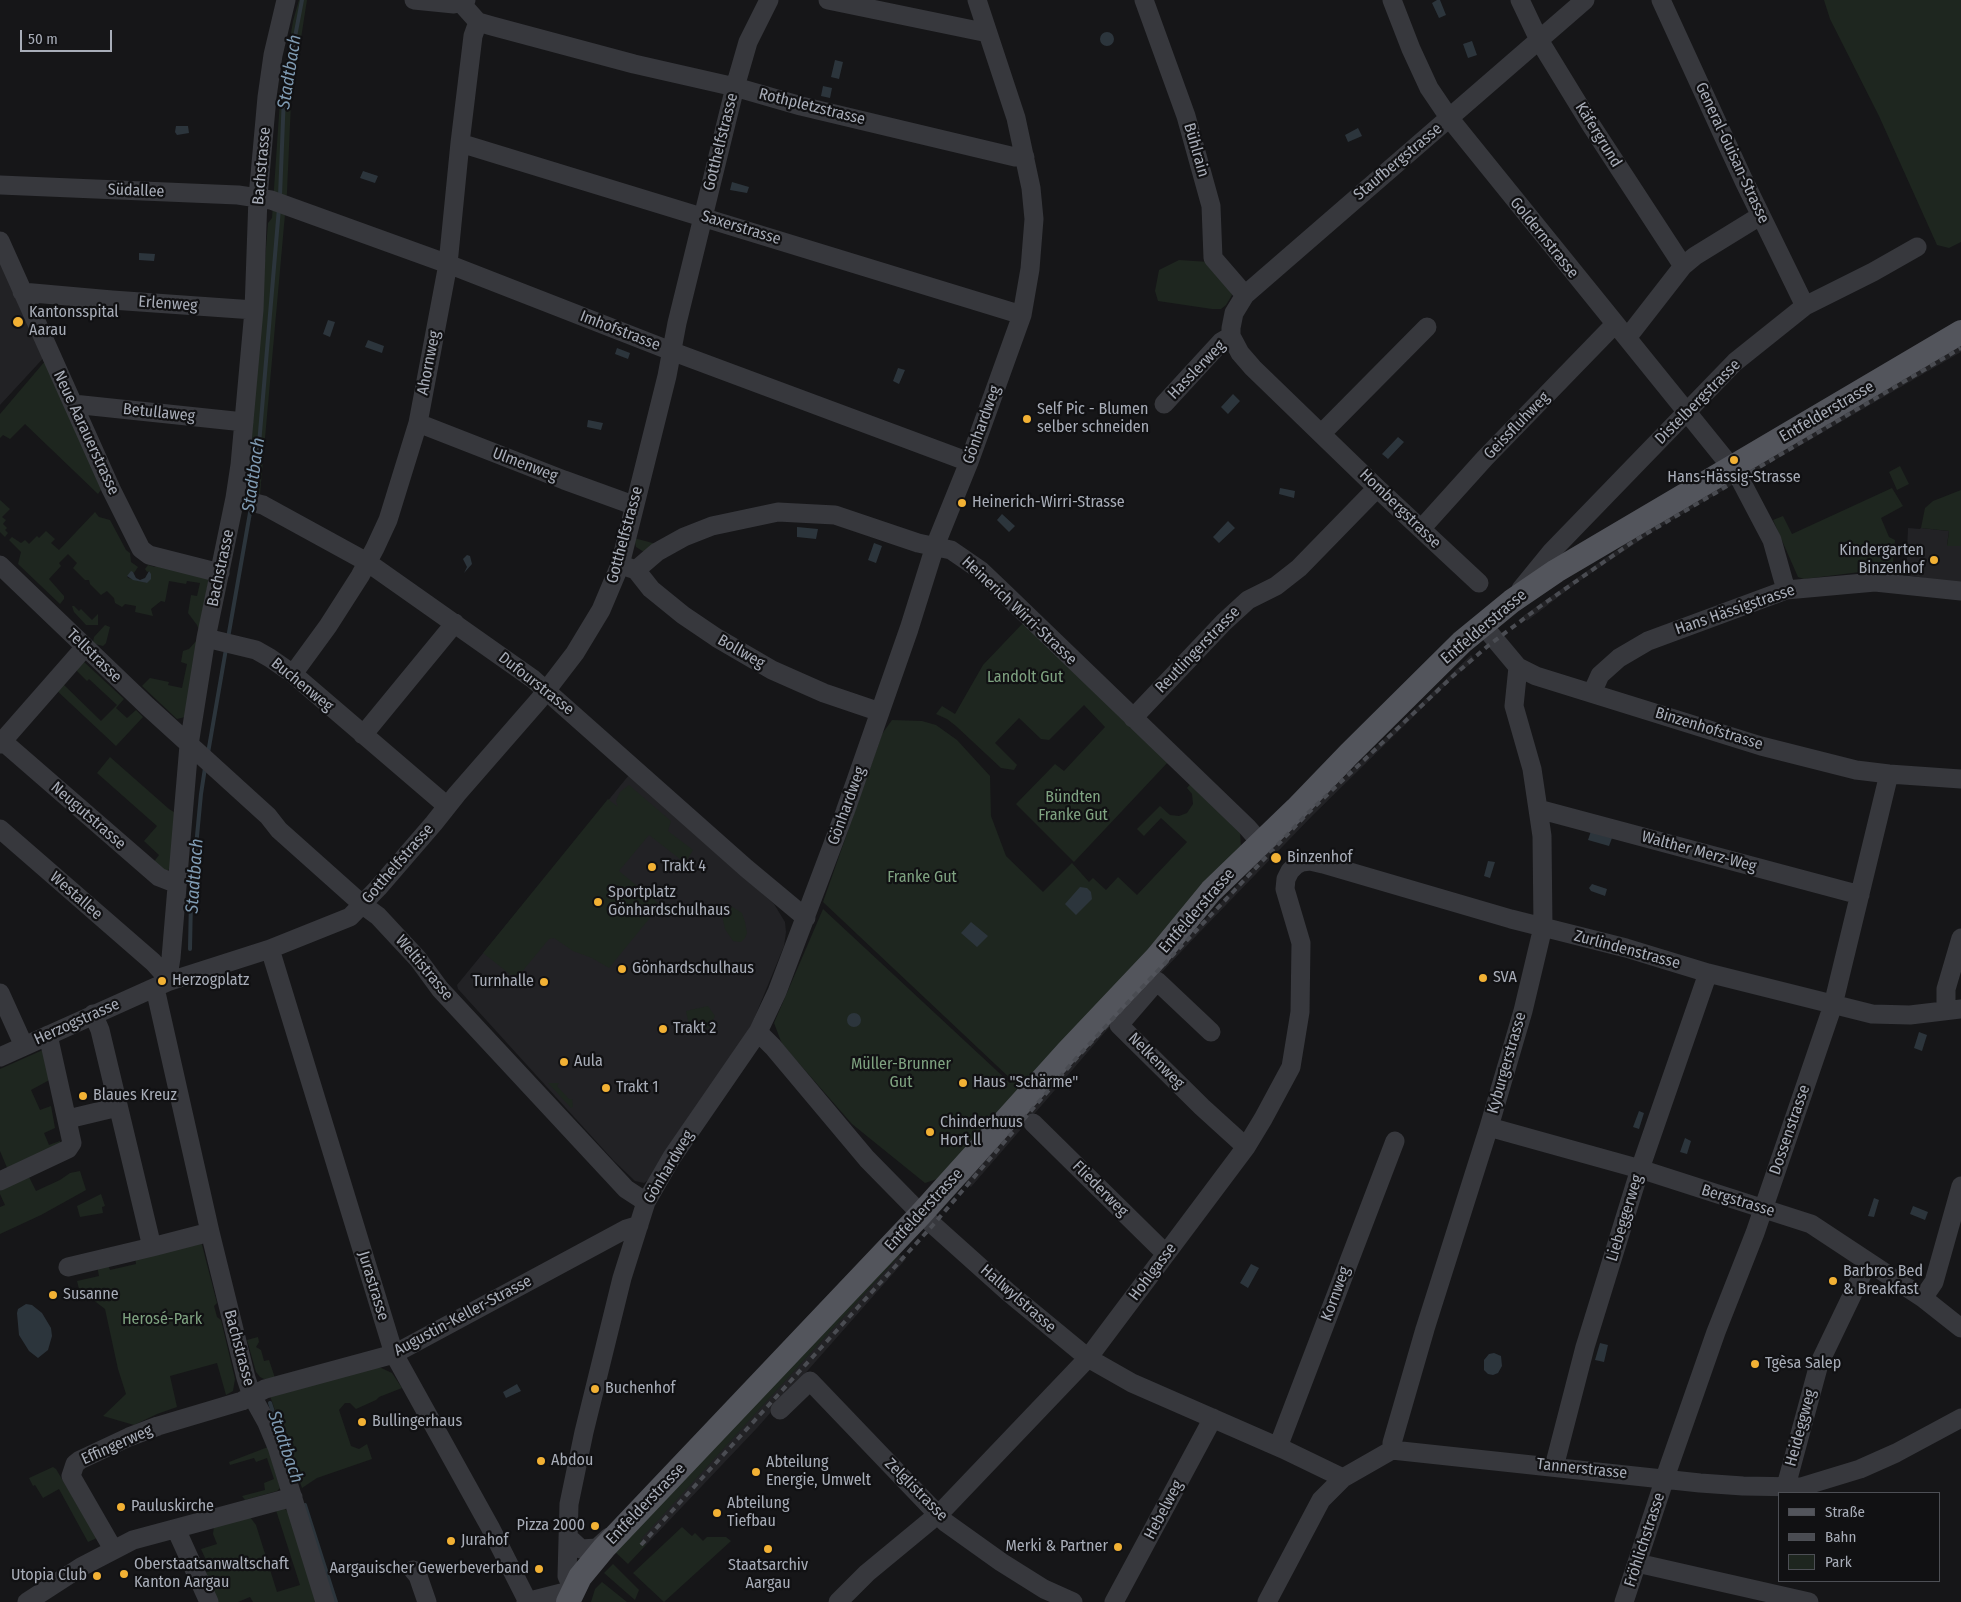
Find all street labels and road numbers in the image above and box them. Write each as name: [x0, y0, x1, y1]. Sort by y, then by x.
street label: General-Guisan-Strasse: [1691, 79, 1773, 227]
street label: Rothpletzstrasse: [757, 85, 867, 129]
street label: Gotthelfstrasse: [700, 91, 742, 193]
street label: Käfergrund: [1571, 99, 1625, 171]
street label: Staufbergstrasse: [1350, 119, 1446, 205]
street label: Bühlrain: [1179, 121, 1213, 179]
street label: Bachstrasse: [249, 126, 275, 206]
street label: Südallee: [107, 180, 165, 202]
street label: Goldernstrasse: [1506, 194, 1582, 282]
street label: Saxerstrasse: [699, 207, 783, 249]
street label: Erlenweg: [138, 292, 198, 316]
street label: Imhofstrasse: [577, 307, 663, 355]
street label: Ahornweg: [413, 329, 445, 397]
street label: Hasslerweg: [1164, 337, 1230, 403]
street label: Distelbergstrasse: [1651, 355, 1745, 449]
street label: Neue Aarauerstrasse: [49, 368, 123, 498]
street label: Entfelderstrasse: [1776, 377, 1878, 447]
street label: Gönhardweg: [959, 383, 1005, 467]
street label: Geissfluhweg: [1480, 388, 1554, 464]
street label: Betullaweg: [122, 400, 196, 426]
street label: Ulmenweg: [490, 444, 560, 486]
street label: Hombergstrasse: [1355, 465, 1445, 553]
street label: Gotthelfstrasse: [603, 484, 647, 586]
street label: Bachstrasse: [203, 528, 239, 608]
street label: Heinerich Wirri-Strasse: [957, 553, 1081, 669]
street label: Hans Hässigstrasse: [1673, 581, 1797, 639]
street label: Entfelderstrasse: [1437, 586, 1531, 668]
street label: Reutlingerstrasse: [1152, 603, 1244, 697]
street label: Tellstrasse: [62, 625, 126, 687]
street label: Bollweg: [714, 631, 768, 673]
street label: Dufourstrasse: [494, 648, 578, 720]
street label: Buchenweg: [267, 654, 337, 716]
street label: Binzenhofstrasse: [1653, 703, 1765, 755]
street label: Gönhardweg: [824, 764, 870, 848]
street label: Neugutstrasse: [47, 778, 129, 854]
street label: Gotthelfstrasse: [358, 820, 438, 908]
street label: Walther Merz-Weg: [1640, 827, 1758, 877]
street label: Entfelderstrasse: [1155, 865, 1239, 957]
street label: Westallee: [46, 868, 106, 924]
street label: Zurlindenstrasse: [1572, 927, 1682, 973]
street label: Weltistrasse: [391, 931, 457, 1005]
street label: Herzogstrasse: [31, 995, 123, 1049]
street label: Kyburgerstrasse: [1483, 1010, 1531, 1116]
street label: Nelkenweg: [1124, 1029, 1188, 1093]
street label: Dossenstrasse: [1766, 1083, 1814, 1177]
street label: Gönhardweg: [640, 1127, 698, 1207]
street label: Fliederweg: [1068, 1157, 1132, 1221]
street label: Entfelderstrasse: [881, 1165, 967, 1255]
street label: Liebeggerweg: [1603, 1172, 1647, 1264]
street label: Bergstrasse: [1699, 1181, 1777, 1221]
street label: Hohlgasse: [1125, 1239, 1181, 1305]
street label: Jurastrasse: [353, 1249, 393, 1323]
street label: Hallwylstrasse: [976, 1261, 1060, 1337]
street label: Kornweg: [1317, 1264, 1355, 1324]
street label: Augustin-Keller-Strasse: [391, 1272, 535, 1360]
street label: Bachstrasse: [220, 1308, 258, 1388]
street label: Heideggweg: [1781, 1387, 1821, 1469]
street label: Effingerweg: [79, 1421, 155, 1469]
street label: Zelglistrasse: [880, 1454, 952, 1526]
street label: Tannerstrasse: [1536, 1455, 1628, 1483]
street label: Entfelderstrasse: [602, 1459, 690, 1549]
street label: Hebelweg: [1140, 1477, 1188, 1543]
street label: Fröhlichstrasse: [1621, 1490, 1669, 1590]

